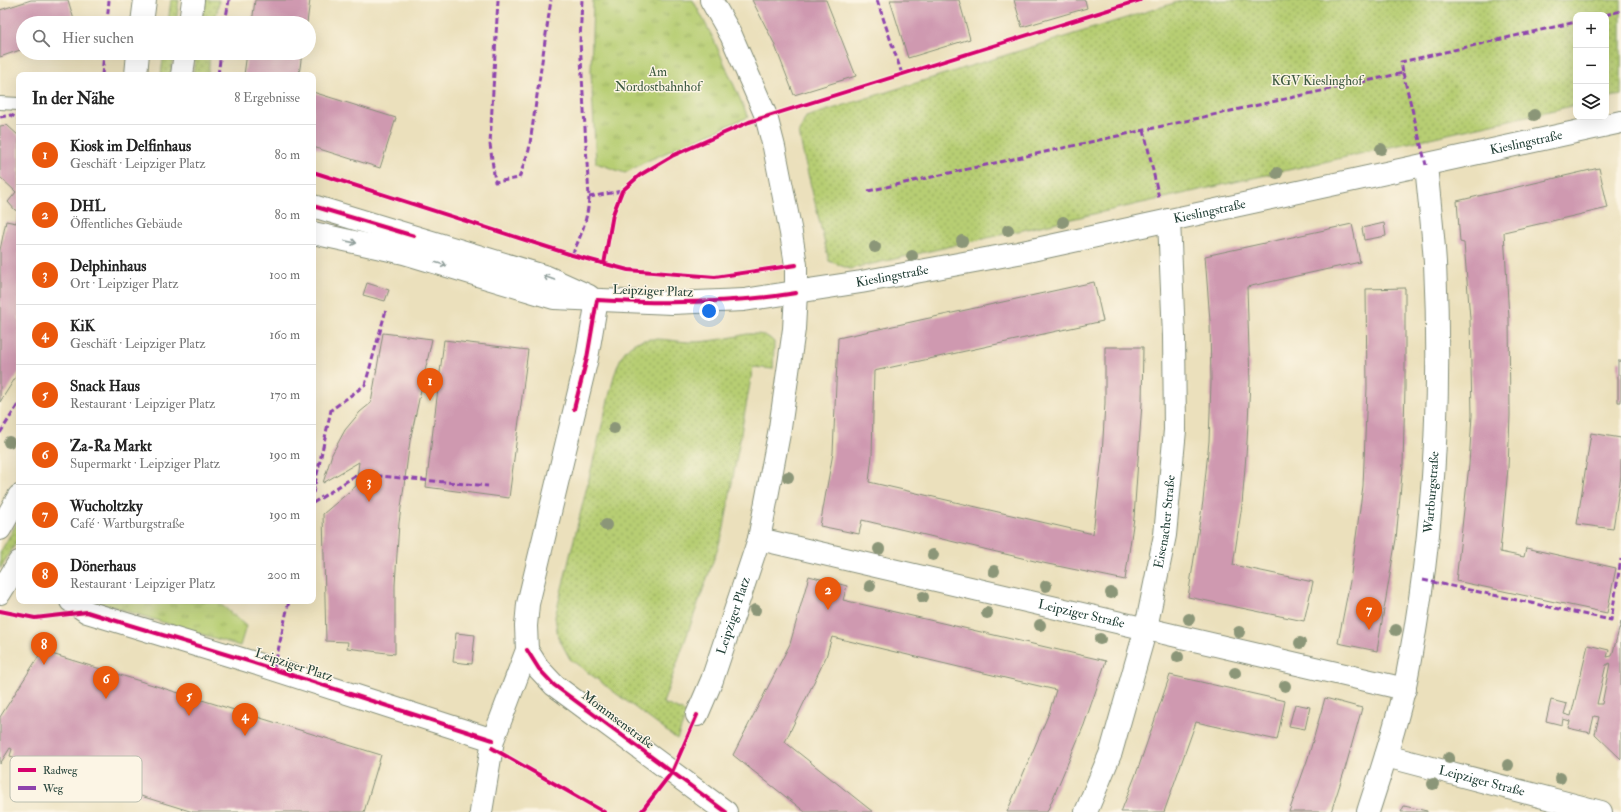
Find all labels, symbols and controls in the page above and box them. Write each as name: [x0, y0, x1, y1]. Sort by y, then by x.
map controls: [1573, 12, 1609, 120]
button: +: [1573, 12, 1609, 48]
search box: [16, 16, 316, 60]
icon: search: [30, 27, 52, 49]
text: Hier suchen: [62, 29, 134, 48]
button: −: [1573, 48, 1609, 84]
park label: Am Nordostbahnhof: [615, 64, 703, 95]
park label: KGV Kieslinghof: [1272, 73, 1364, 89]
button: layers: [1573, 84, 1609, 120]
text: In der Nähe: [32, 88, 114, 109]
text: 8 Ergebnisse: [234, 90, 300, 106]
street label: Kieslingstraße: [1488, 127, 1564, 158]
text: Kiosk im Delfinhaus: [70, 137, 191, 156]
text: 1: [43, 147, 47, 163]
text: 80 m: [274, 147, 300, 163]
text: Geschäft · Leipziger Platz: [70, 156, 205, 172]
street label: Kieslingstraße: [1172, 196, 1248, 227]
text: DHL: [70, 197, 105, 216]
text: 2: [42, 207, 48, 223]
text: 80 m: [274, 207, 300, 223]
text: Öffentliches Gebäude: [70, 216, 182, 232]
one-way arrow: [344, 238, 357, 246]
text: Delphinhaus: [70, 257, 146, 276]
one-way arrow: [435, 261, 448, 268]
street label: Kieslingstraße: [855, 262, 930, 291]
text: 3: [43, 267, 48, 283]
text: 100 m: [269, 267, 300, 283]
one-way arrow: [543, 273, 555, 281]
text: Ort · Leipziger Platz: [70, 276, 178, 292]
street label: Leipziger Platz: [612, 282, 694, 301]
your location: [699, 301, 719, 321]
text: KiK: [70, 317, 95, 336]
text: 4: [41, 327, 49, 343]
text: 160 m: [269, 327, 300, 343]
text: Geschäft · Leipziger Platz: [70, 336, 205, 352]
pin: 1: [417, 368, 443, 401]
text: Snack Haus: [70, 377, 140, 396]
text: 5: [42, 387, 48, 403]
text: 170 m: [270, 387, 300, 403]
text: Restaurant · Leipziger Platz: [70, 396, 215, 412]
text: Za-Ra Markt: [70, 437, 152, 456]
text: 6: [42, 447, 48, 463]
text: 190 m: [269, 447, 300, 463]
street label: Wartburgstraße: [1420, 450, 1443, 535]
text: Supermarkt · Leipziger Platz: [70, 456, 220, 472]
pin: 3: [356, 469, 382, 502]
street label: Eisenacher Straße: [1150, 474, 1179, 570]
text: Wucholtzky: [70, 497, 143, 516]
text: 7: [42, 507, 48, 523]
text: 190 m: [269, 507, 300, 523]
text: Café · Wartburgstraße: [70, 516, 184, 532]
text: Dönerhaus: [70, 557, 136, 576]
text: 8: [42, 567, 48, 583]
text: 200 m: [267, 567, 300, 583]
street label: Leipziger Platz: [713, 574, 754, 656]
text: Restaurant · Leipziger Platz: [70, 576, 215, 592]
pin: 2: [815, 577, 841, 610]
street label: Leipziger Straße: [1037, 596, 1127, 632]
pin: 7: [1356, 597, 1382, 630]
pin: 8: [31, 632, 57, 665]
street label: Leipziger Platz: [253, 645, 336, 686]
pin: 6: [93, 666, 119, 699]
pin: 5: [176, 683, 202, 716]
street label: Mommsenstraße: [579, 688, 658, 753]
pin: 4: [232, 703, 258, 736]
legend: [10, 756, 142, 802]
street label: Leipziger Straße: [1437, 762, 1527, 800]
text: Radweg: [43, 764, 78, 777]
text: Weg: [42, 782, 64, 795]

